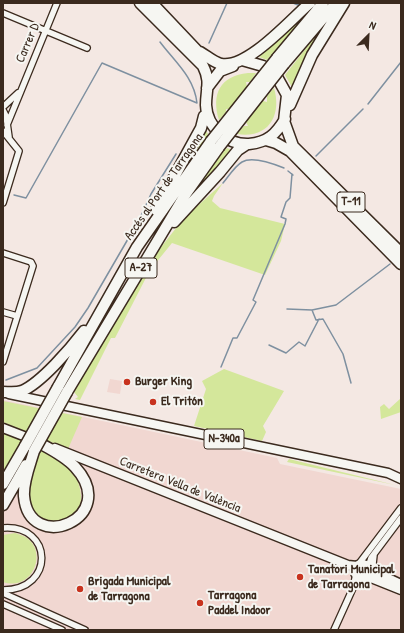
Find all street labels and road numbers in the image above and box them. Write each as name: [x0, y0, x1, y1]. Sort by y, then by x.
street label: Carrer D: [13, 21, 43, 65]
street label: Accés al Port de Tarragona: [121, 131, 207, 243]
road number: T-11: [337, 192, 365, 212]
road number: A-27: [125, 258, 157, 278]
road number: N-340a: [204, 429, 244, 449]
street label: Carretera Vella de València: [117, 454, 243, 516]

